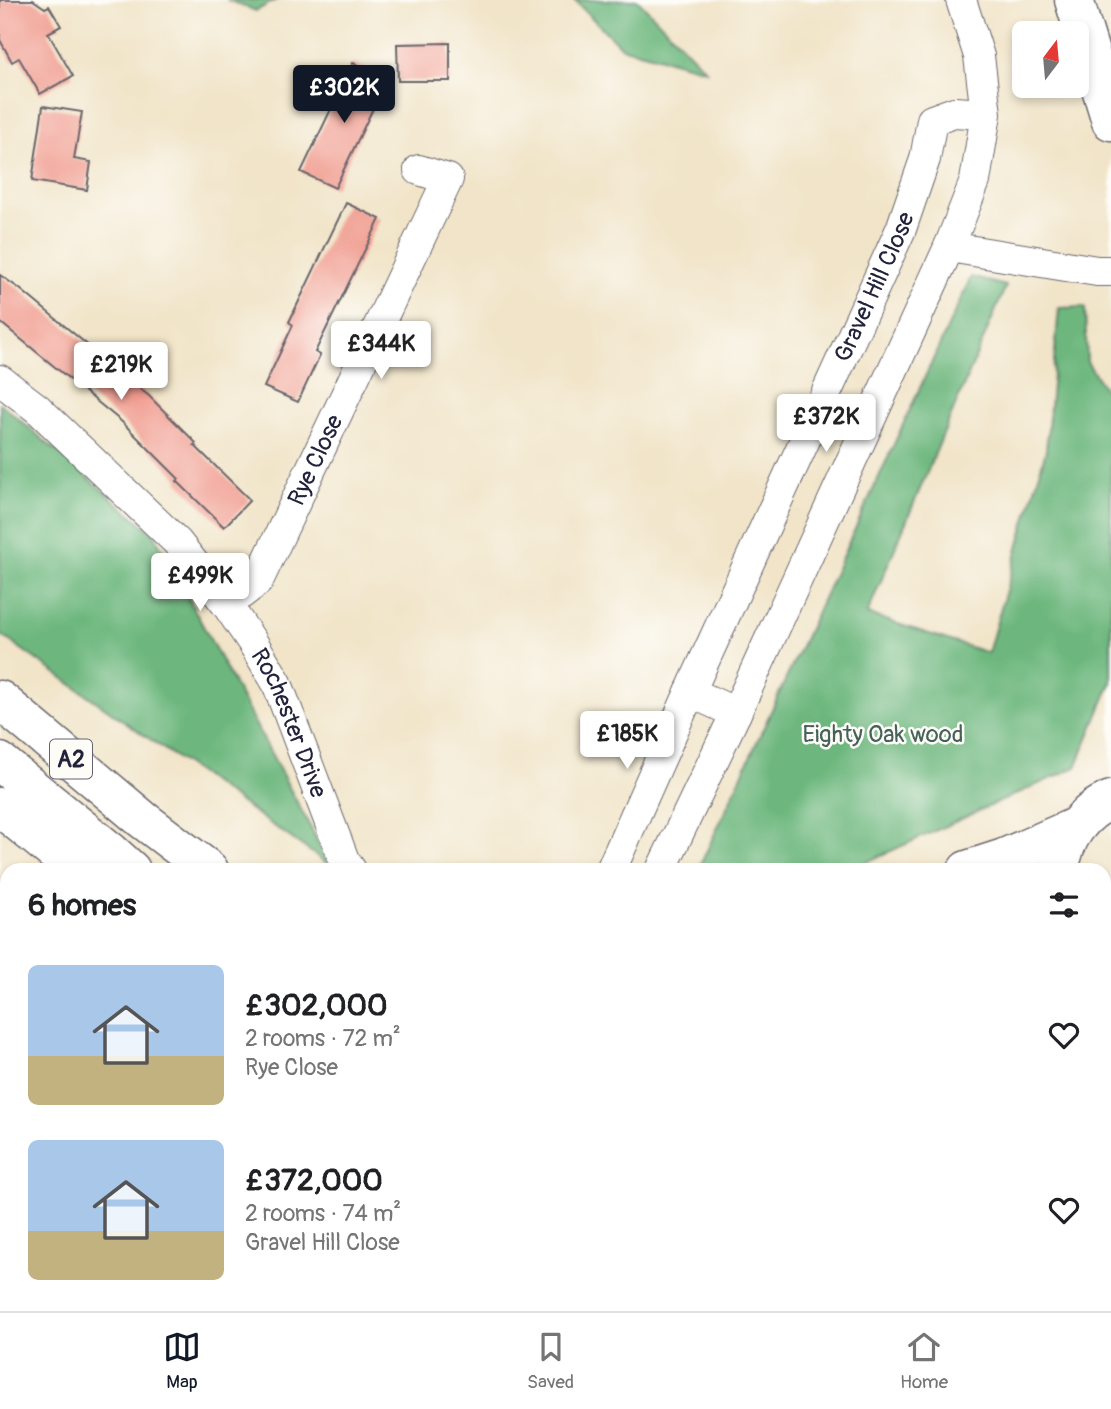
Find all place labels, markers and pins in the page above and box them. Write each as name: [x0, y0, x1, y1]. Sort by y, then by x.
pin: £302K: [295, 66, 393, 125]
pin: £344K: [332, 322, 430, 381]
pin: £219K: [72, 342, 170, 402]
pin: £372K: [777, 394, 875, 454]
pin: £499K: [151, 554, 249, 613]
pin: £185K: [578, 712, 676, 771]

